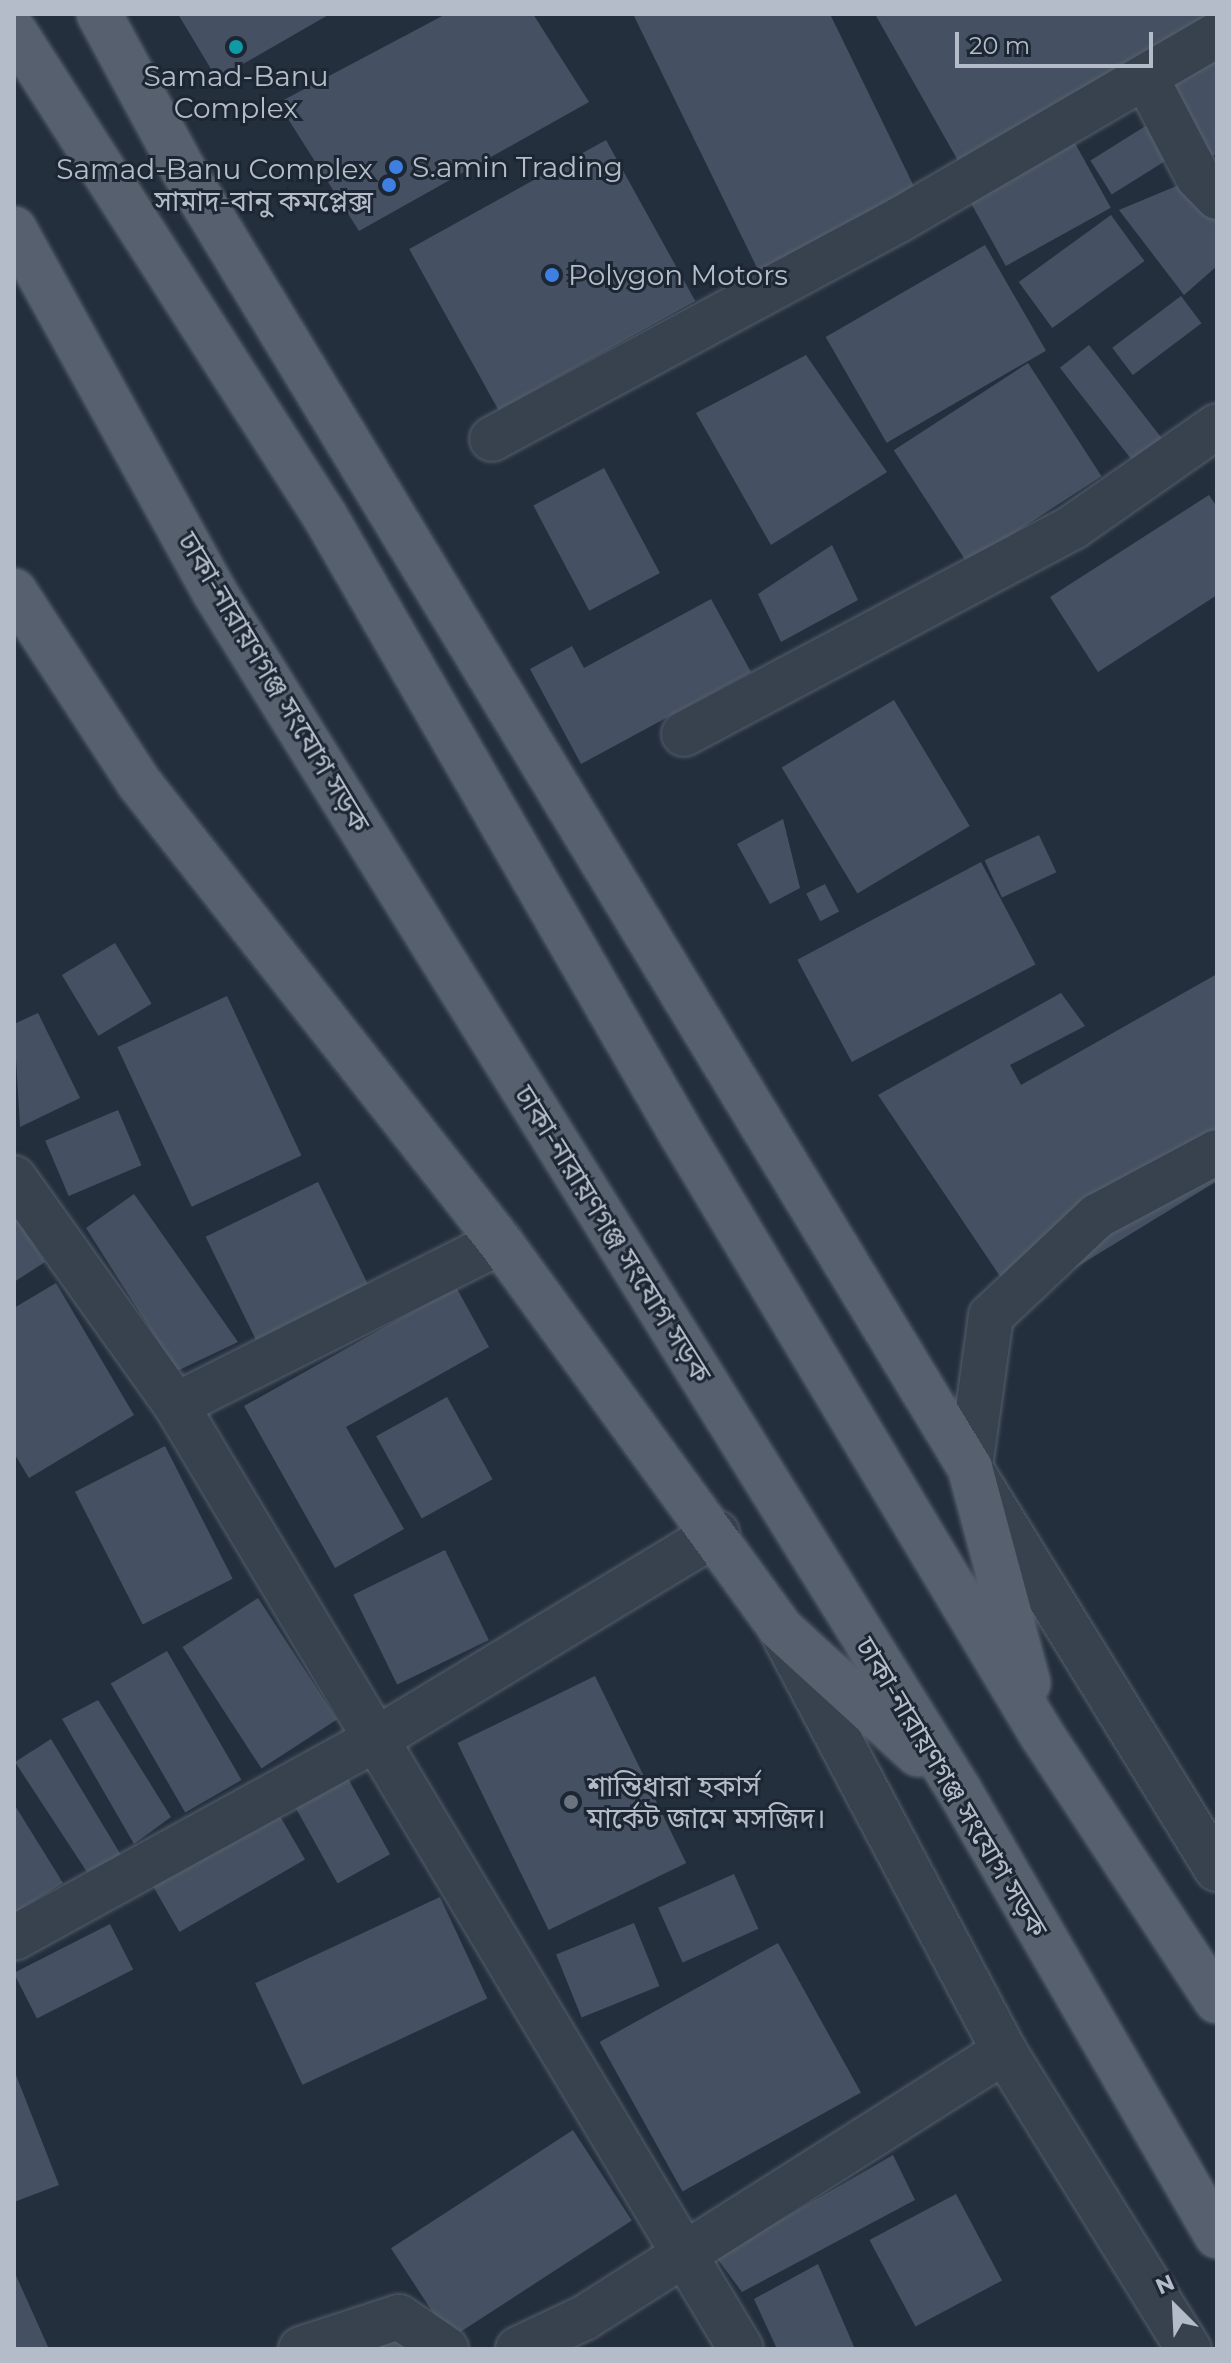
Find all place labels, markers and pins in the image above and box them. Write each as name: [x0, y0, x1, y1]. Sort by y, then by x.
marker: Samad-Banu Complex: [227, 38, 245, 56]
place label: Samad-Banu Complex: [143, 59, 329, 125]
place label: S.amin Trading: [412, 150, 623, 184]
place label: Samad-Banu Complex সামাদ-বানু কমপ্লেক্স: [56, 152, 373, 218]
marker: S.amin Trading: [387, 158, 405, 176]
marker: Samad-Banu Complex সামাদ-বানু কমপ্লেক্স: [380, 176, 398, 194]
place label: Polygon Motors: [568, 258, 788, 292]
marker: Polygon Motors: [543, 266, 561, 284]
place label: শান্তিধারা হকার্স মার্কেট জামে মসজিদ।: [587, 1769, 825, 1835]
marker: শান্তিধারা হকার্স মার্কেট জামে মসজিদ।: [562, 1793, 580, 1811]

